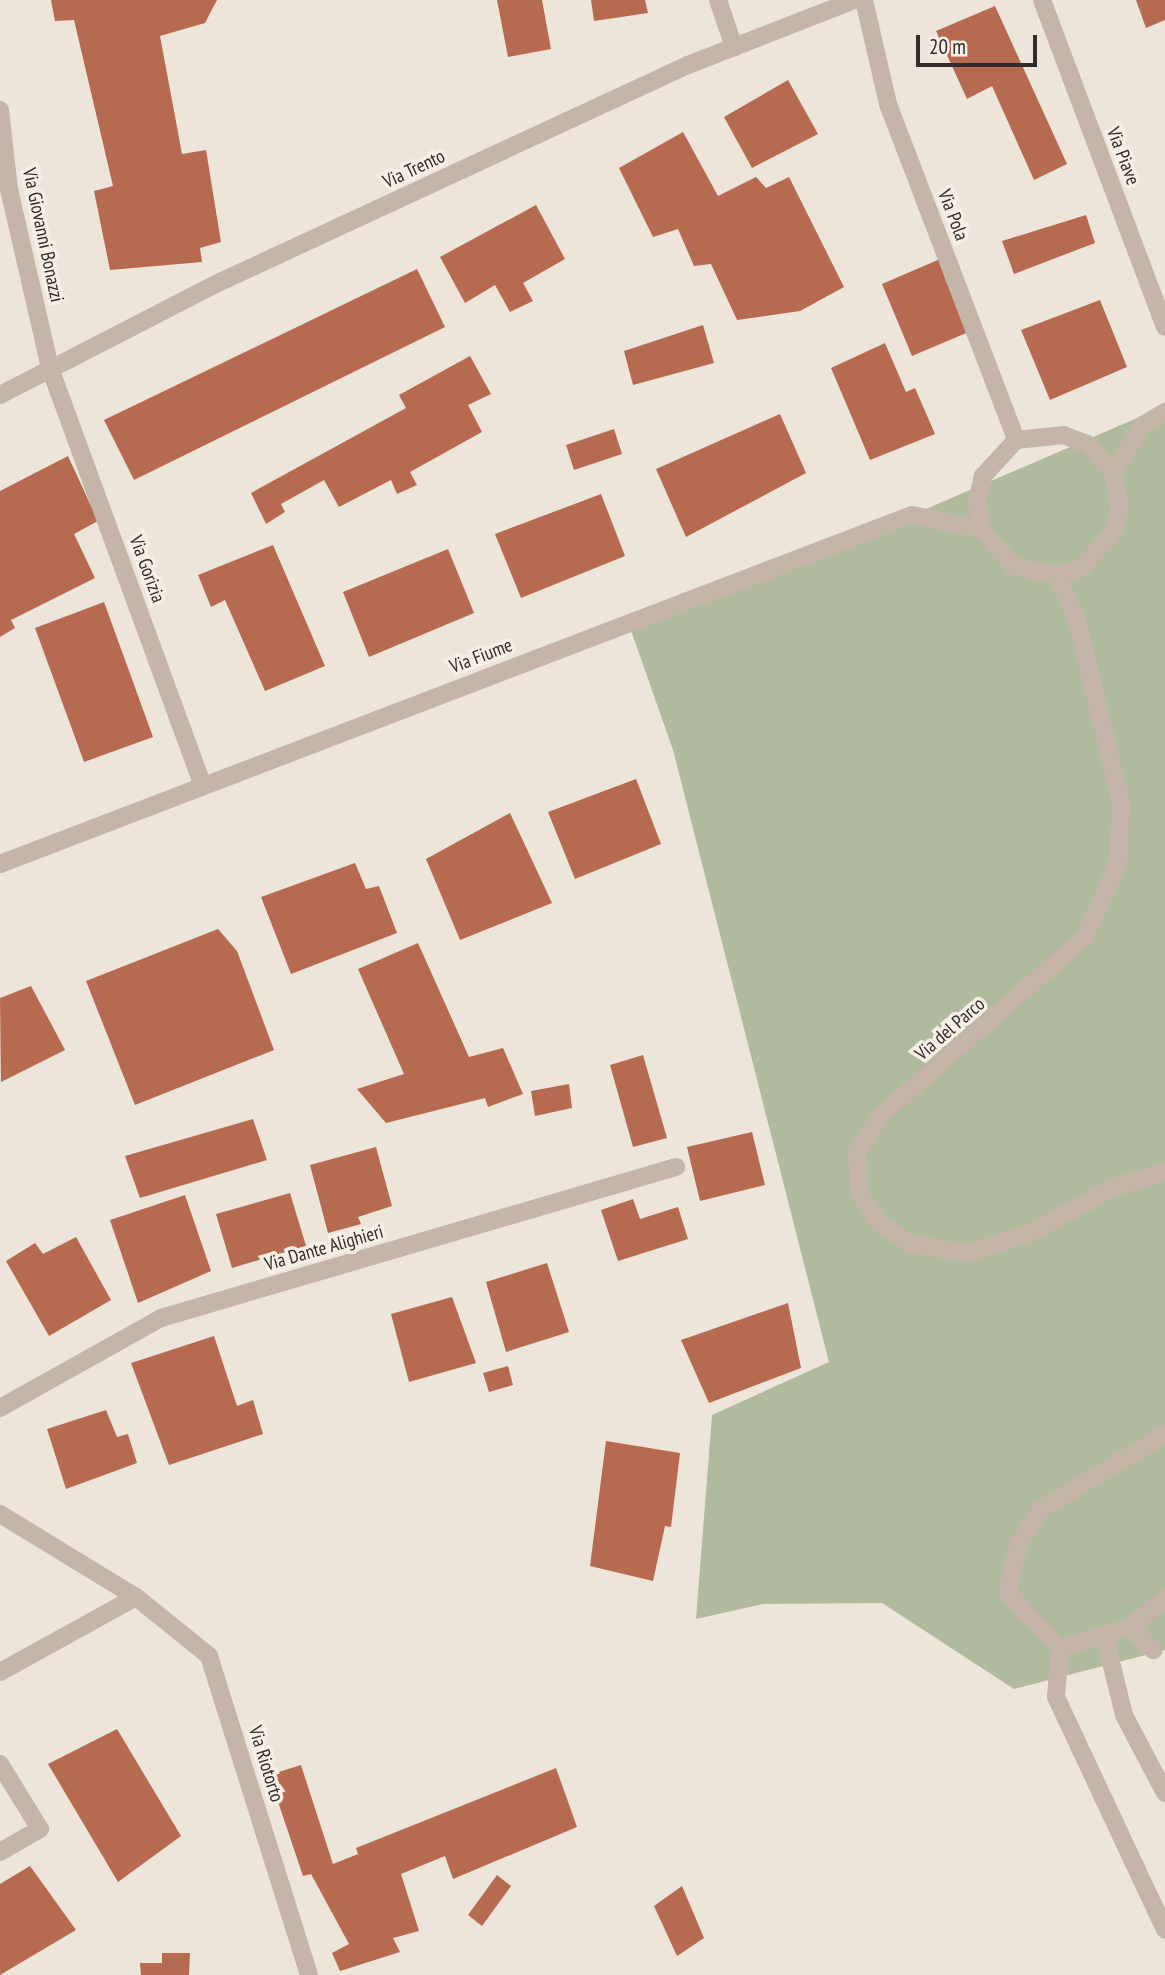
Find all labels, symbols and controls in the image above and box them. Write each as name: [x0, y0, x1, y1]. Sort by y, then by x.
scale bar: [920, 21, 1041, 65]
text: 20 m: [929, 33, 966, 60]
street label: Via Piave: [1102, 124, 1144, 188]
street label: Via Trento: [379, 145, 449, 193]
street label: Via Giovanni Bonazzi: [18, 166, 68, 304]
street label: Via Pola: [933, 186, 973, 244]
street label: Via Gorizia: [124, 532, 170, 606]
street label: Via Fiume: [447, 634, 515, 678]
street label: Via del Parco: [911, 993, 989, 1065]
street label: Via Dante Alighieri: [262, 1220, 386, 1276]
street label: Via Riotorto: [244, 1723, 288, 1805]

